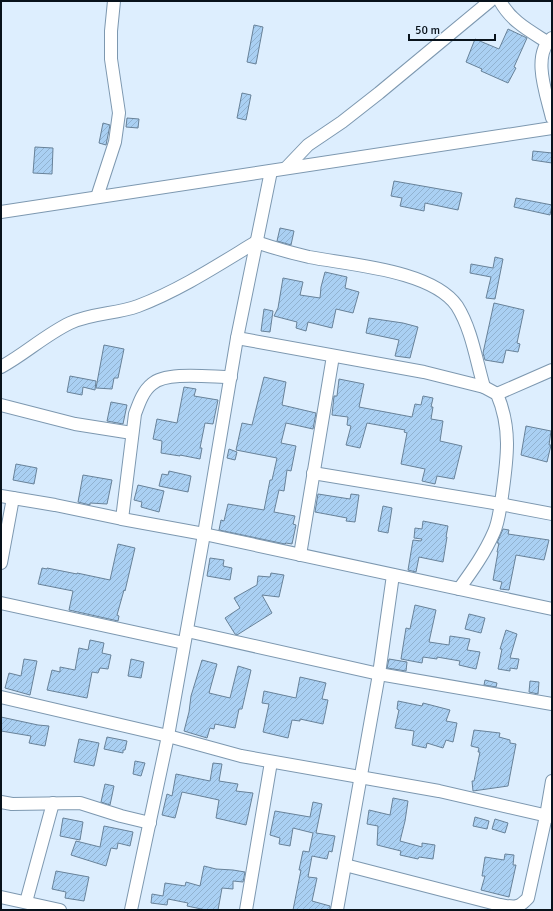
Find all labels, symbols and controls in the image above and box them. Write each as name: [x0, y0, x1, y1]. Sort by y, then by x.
scale bar: [409, 16, 495, 42]
text: 50 m: [415, 23, 440, 38]

